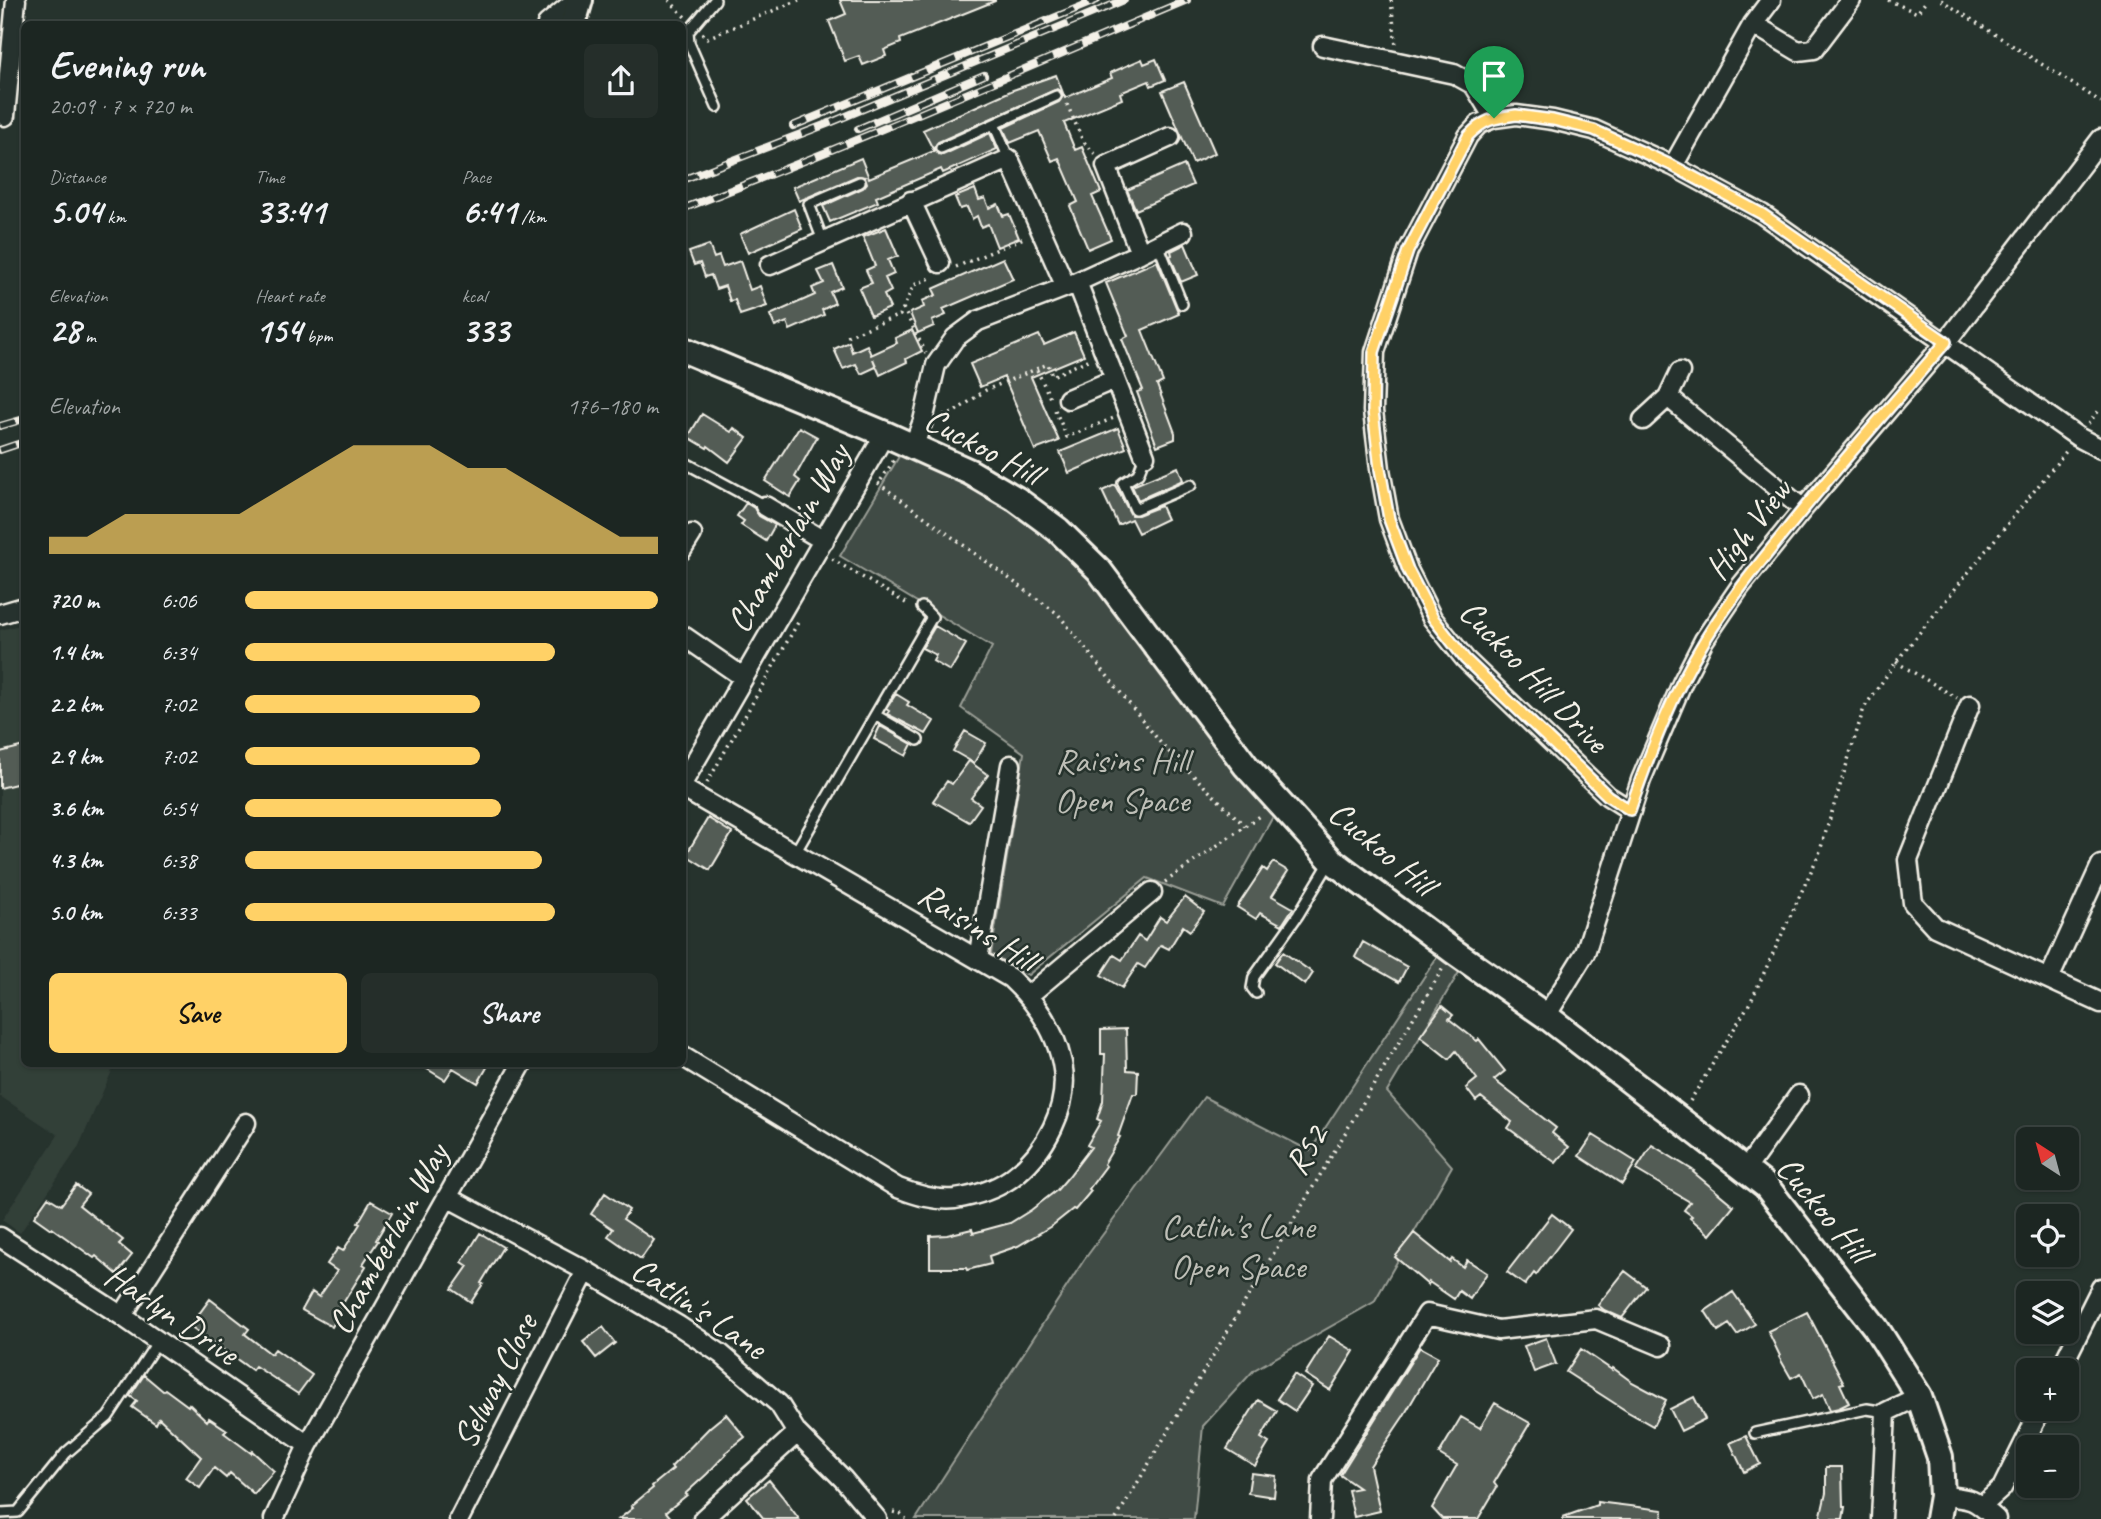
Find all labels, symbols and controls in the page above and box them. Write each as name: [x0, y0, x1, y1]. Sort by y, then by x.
text: Evening run: [49, 42, 205, 89]
button: share: [584, 44, 658, 118]
pin: [1464, 46, 1524, 118]
icon: arrive: [1475, 57, 1513, 95]
text: 20:09 · 7 × 720 m: [49, 92, 192, 121]
text: Distance: [49, 165, 106, 189]
text: Time: [255, 165, 284, 189]
text: Pace: [462, 165, 491, 189]
text: 5.04: [49, 189, 103, 234]
text: 33:41: [255, 189, 325, 234]
text: 6:41: [462, 189, 517, 234]
text: km: [103, 205, 126, 229]
text: /km: [517, 205, 546, 229]
text: Elevation: [49, 284, 107, 308]
text: Heart rate: [255, 284, 325, 308]
text: kcal: [462, 284, 487, 308]
text: 28: [49, 308, 81, 353]
text: 154: [255, 308, 302, 353]
text: 333: [462, 308, 509, 353]
text: m: [81, 324, 96, 348]
text: bpm: [302, 324, 333, 348]
text: Elevation: [49, 392, 120, 421]
text: 176–180 m: [567, 392, 658, 421]
street label: Cuckoo Hill: [917, 397, 1055, 498]
street label: Chamberlain Way: [716, 433, 862, 641]
street label: High View: [1694, 467, 1803, 589]
text: 720 m: [49, 586, 99, 615]
text: 6:06: [161, 586, 197, 615]
street label: Cuckoo Hill Drive: [1449, 590, 1620, 764]
text: 1.4 km: [49, 638, 103, 667]
text: 6:34: [161, 638, 197, 667]
text: 2.2 km: [49, 690, 103, 719]
text: 7:02: [161, 690, 197, 719]
park label: Raisins Hill Open Space: [1055, 738, 1195, 823]
text: 2.9 km: [49, 742, 102, 771]
text: 7:02: [161, 742, 197, 771]
street label: Cuckoo Hill: [1319, 790, 1449, 910]
text: 3.6 km: [49, 794, 103, 823]
text: 6:54: [161, 794, 197, 823]
text: 4.3 km: [49, 846, 103, 875]
text: 6:38: [161, 846, 197, 875]
street label: Raisins Hill: [910, 872, 1051, 985]
text: 5.0 km: [49, 898, 102, 927]
text: 6:33: [161, 898, 197, 927]
button: Save: [49, 973, 347, 1053]
button: Share: [361, 973, 658, 1053]
street label: R52: [1274, 1114, 1340, 1183]
north arrow: [2016, 1127, 2079, 1190]
map controls: [2016, 1127, 2079, 1498]
street label: Chamberlain Way: [317, 1133, 460, 1342]
street label: Cuckoo Hill: [1766, 1146, 1886, 1276]
park label: Catlin's Lane Open Space: [1161, 1204, 1317, 1289]
button: locate: [2016, 1204, 2079, 1267]
street label: Catlin's Lane: [623, 1246, 777, 1371]
street label: Harlyn Drive: [96, 1253, 250, 1377]
button: layers: [2016, 1281, 2079, 1344]
street label: Selway Close: [442, 1304, 549, 1456]
button: +: [2016, 1358, 2079, 1421]
button: −: [2016, 1435, 2079, 1498]

